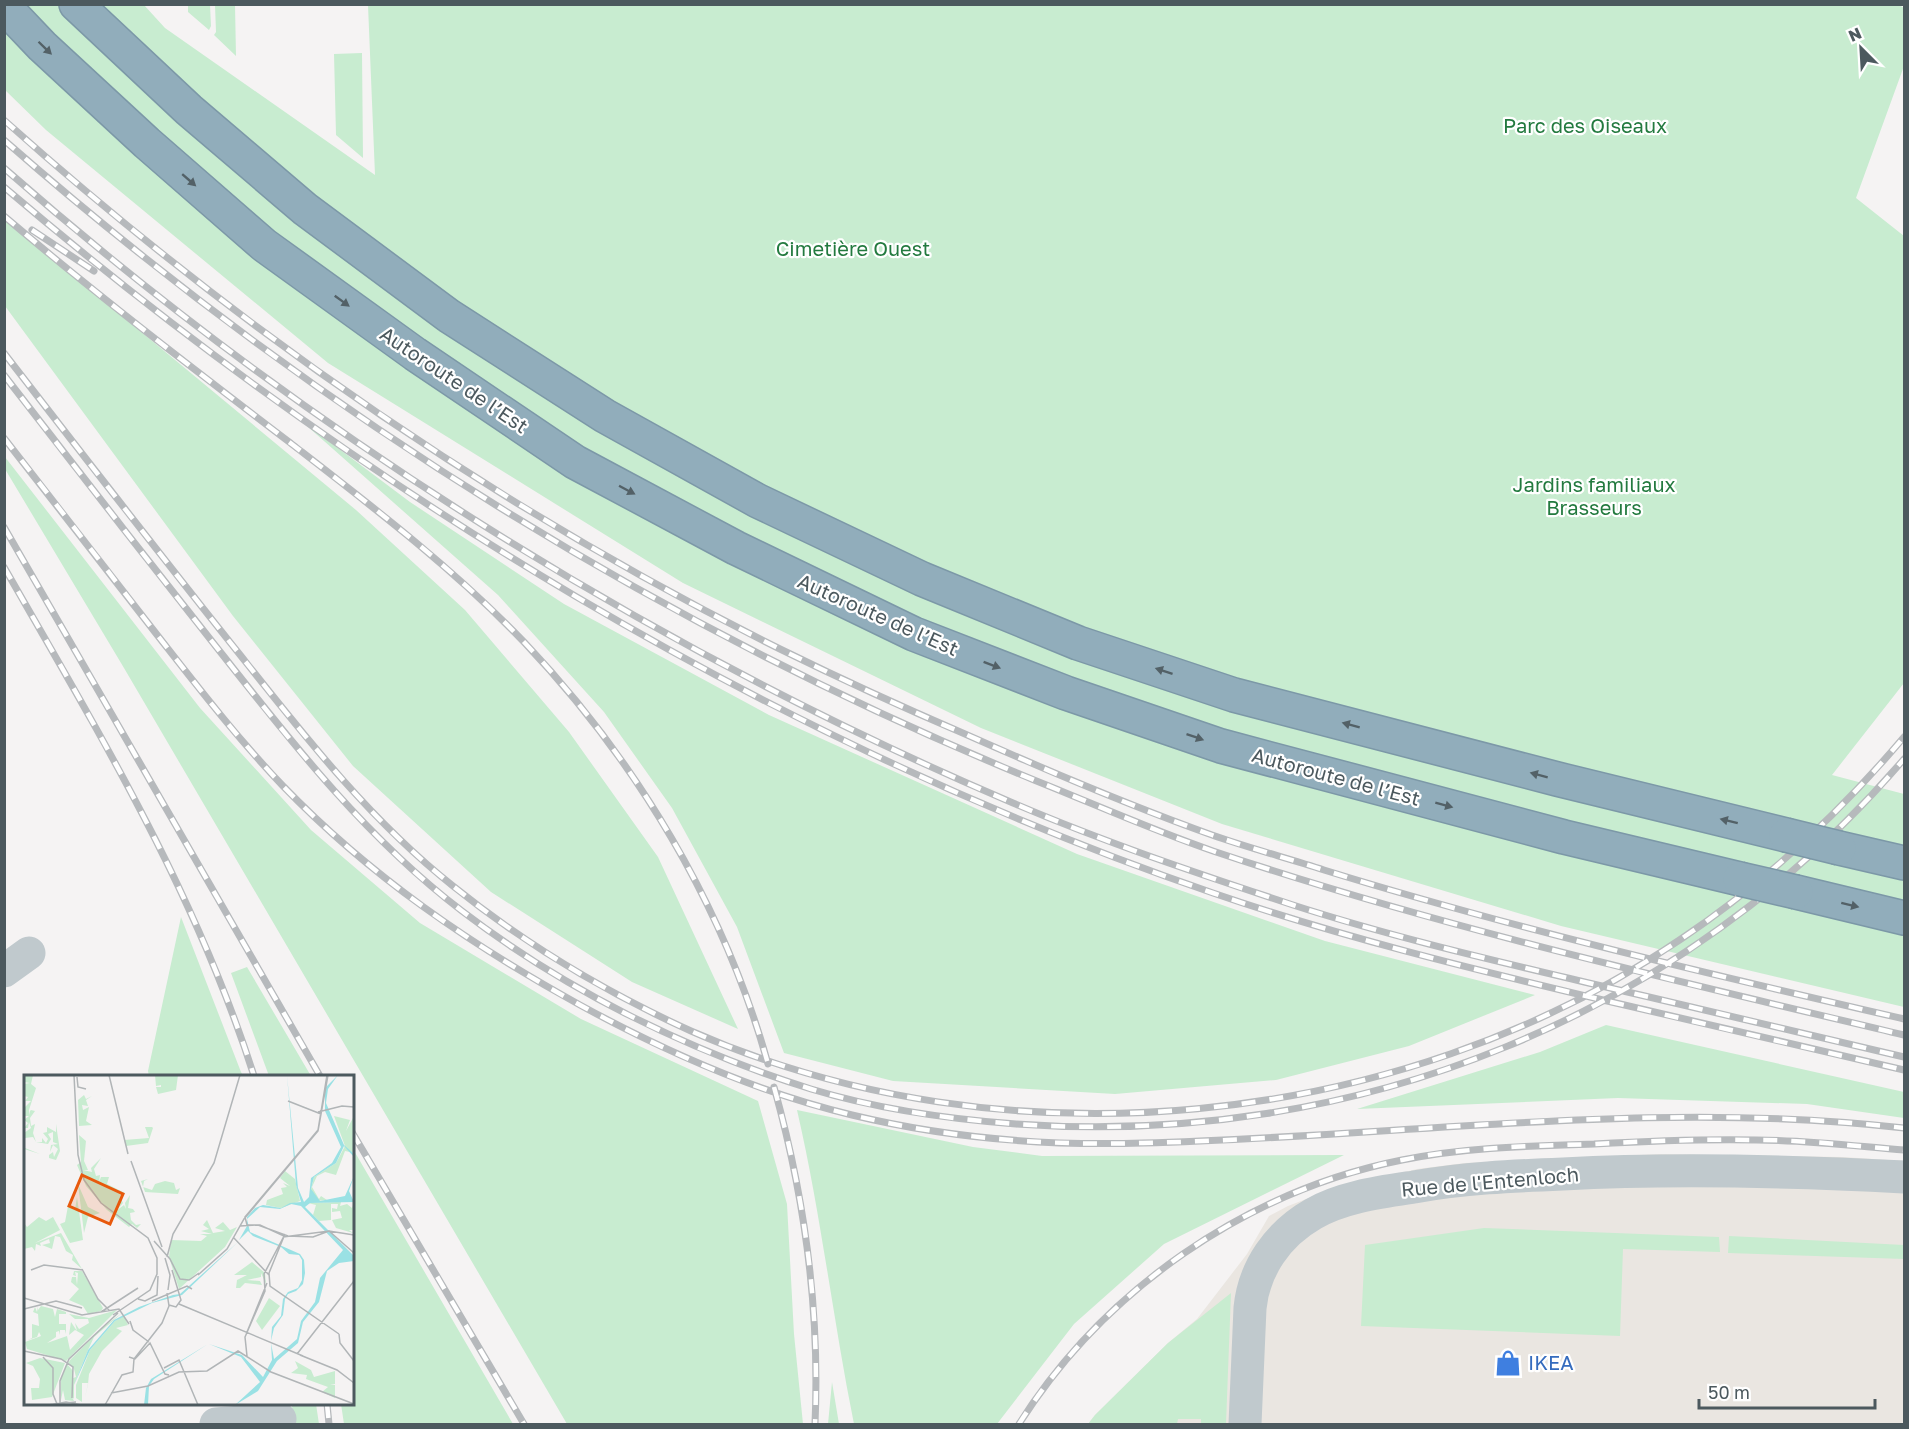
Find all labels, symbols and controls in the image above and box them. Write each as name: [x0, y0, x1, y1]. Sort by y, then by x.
north arrow: [1831, 18, 1891, 78]
text: N: [1845, 23, 1865, 46]
one-way arrow: [38, 41, 52, 55]
park label: Parc des Oiseaux: [1503, 113, 1667, 137]
one-way arrow: [181, 173, 197, 186]
park label: Cimetière Ouest: [776, 236, 930, 260]
one-way arrow: [333, 295, 349, 307]
street label: Autoroute de l’Est: [376, 321, 533, 438]
park label: Jardins familiaux Brasseurs: [1513, 472, 1675, 519]
one-way arrow: [619, 485, 636, 495]
street label: Autoroute de l’Est: [794, 568, 962, 660]
one-way arrow: [983, 660, 1001, 670]
one-way arrow: [1155, 666, 1173, 676]
one-way arrow: [1342, 720, 1360, 730]
one-way arrow: [1186, 733, 1204, 743]
street label: Autoroute de l’Est: [1250, 742, 1423, 810]
one-way arrow: [1530, 769, 1549, 779]
one-way arrow: [1435, 801, 1453, 810]
one-way arrow: [1720, 815, 1738, 825]
one-way arrow: [1841, 900, 1859, 910]
inset map: [24, 1075, 354, 1405]
street label: Rue de l'Entenloch: [1400, 1161, 1580, 1201]
shop icon: IKEA: [1493, 1348, 1523, 1378]
place label: IKEA: [1528, 1350, 1574, 1374]
scale bar: [1699, 1372, 1874, 1410]
text: 50 m: [1708, 1381, 1750, 1403]

